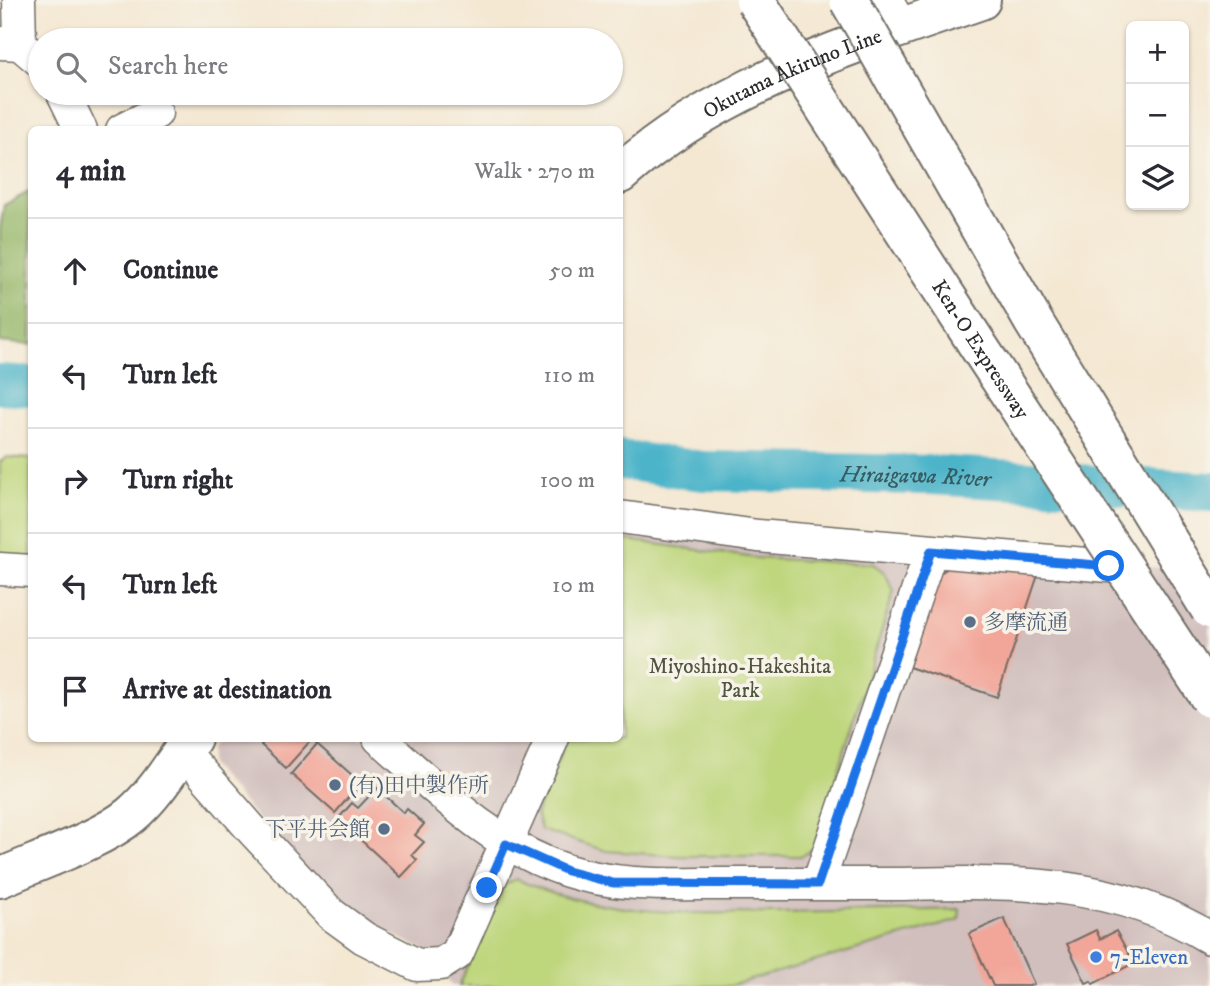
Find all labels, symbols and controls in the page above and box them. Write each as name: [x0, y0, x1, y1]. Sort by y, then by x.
map controls: [1126, 21, 1189, 210]
button: +: [1126, 21, 1189, 84]
street label: Okutama Akiruno Line: [699, 23, 886, 125]
search box: [28, 28, 623, 105]
icon: search: [52, 48, 90, 86]
text: Search here: [108, 50, 228, 83]
button: −: [1126, 84, 1189, 147]
button: layers: [1126, 147, 1189, 210]
text: 4 min: [56, 153, 126, 190]
text: Walk · 270 m: [474, 157, 595, 186]
icon: ahead: [56, 252, 94, 290]
text: Continue: [123, 254, 218, 287]
text: 50 m: [549, 256, 595, 285]
street label: Ken-O Expressway: [925, 276, 1035, 425]
icon: left: [56, 357, 94, 395]
text: Turn left: [123, 359, 217, 392]
text: 110 m: [544, 361, 595, 390]
water label: Hiraigawa River: [838, 460, 993, 495]
icon: right: [56, 462, 94, 500]
text: Turn right: [123, 464, 233, 497]
text: 100 m: [540, 466, 595, 495]
route start: [1093, 550, 1124, 581]
icon: left: [56, 567, 94, 605]
text: Turn left: [123, 569, 217, 602]
text: 10 m: [552, 571, 595, 600]
place label: 多摩流通: [984, 610, 1068, 636]
marker: 多摩流通: [962, 614, 978, 630]
park label: Miyoshino-Hakeshita Park: [649, 654, 831, 704]
icon: arrive: [56, 672, 94, 710]
text: Arrive at destination: [123, 674, 332, 707]
place label: (有)田中製作所: [349, 773, 489, 799]
marker: (有)田中製作所: [327, 777, 343, 793]
place label: 下平井会館: [265, 817, 370, 843]
marker: 下平井会館: [376, 821, 392, 837]
route end: [471, 872, 502, 903]
place label: 7-Eleven: [1110, 945, 1188, 971]
marker: 7-Eleven: [1088, 949, 1104, 965]

